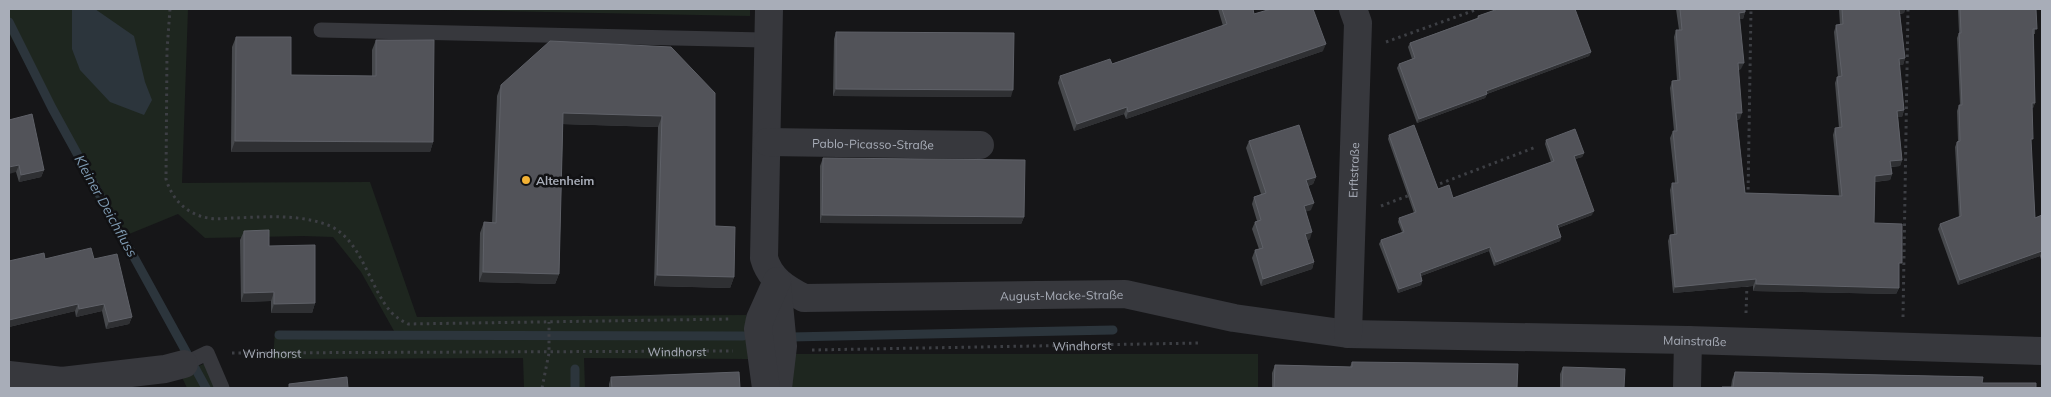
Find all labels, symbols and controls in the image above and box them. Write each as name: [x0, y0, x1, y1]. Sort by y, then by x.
street label: Pablo-Picasso-Straße: [812, 135, 934, 152]
street label: Erftstraße: [1345, 142, 1362, 198]
water label: Kleiner Deichfluss: [70, 152, 142, 260]
place label: Altenheim: [536, 173, 594, 188]
marker: Altenheim: [520, 174, 532, 186]
street label: August-Macke-Straße: [1000, 287, 1123, 303]
street label: Mainstraße: [1663, 332, 1727, 349]
street label: Windhorst: [1052, 337, 1111, 353]
street label: Windhorst: [648, 344, 706, 359]
street label: Windhorst: [243, 345, 301, 360]

